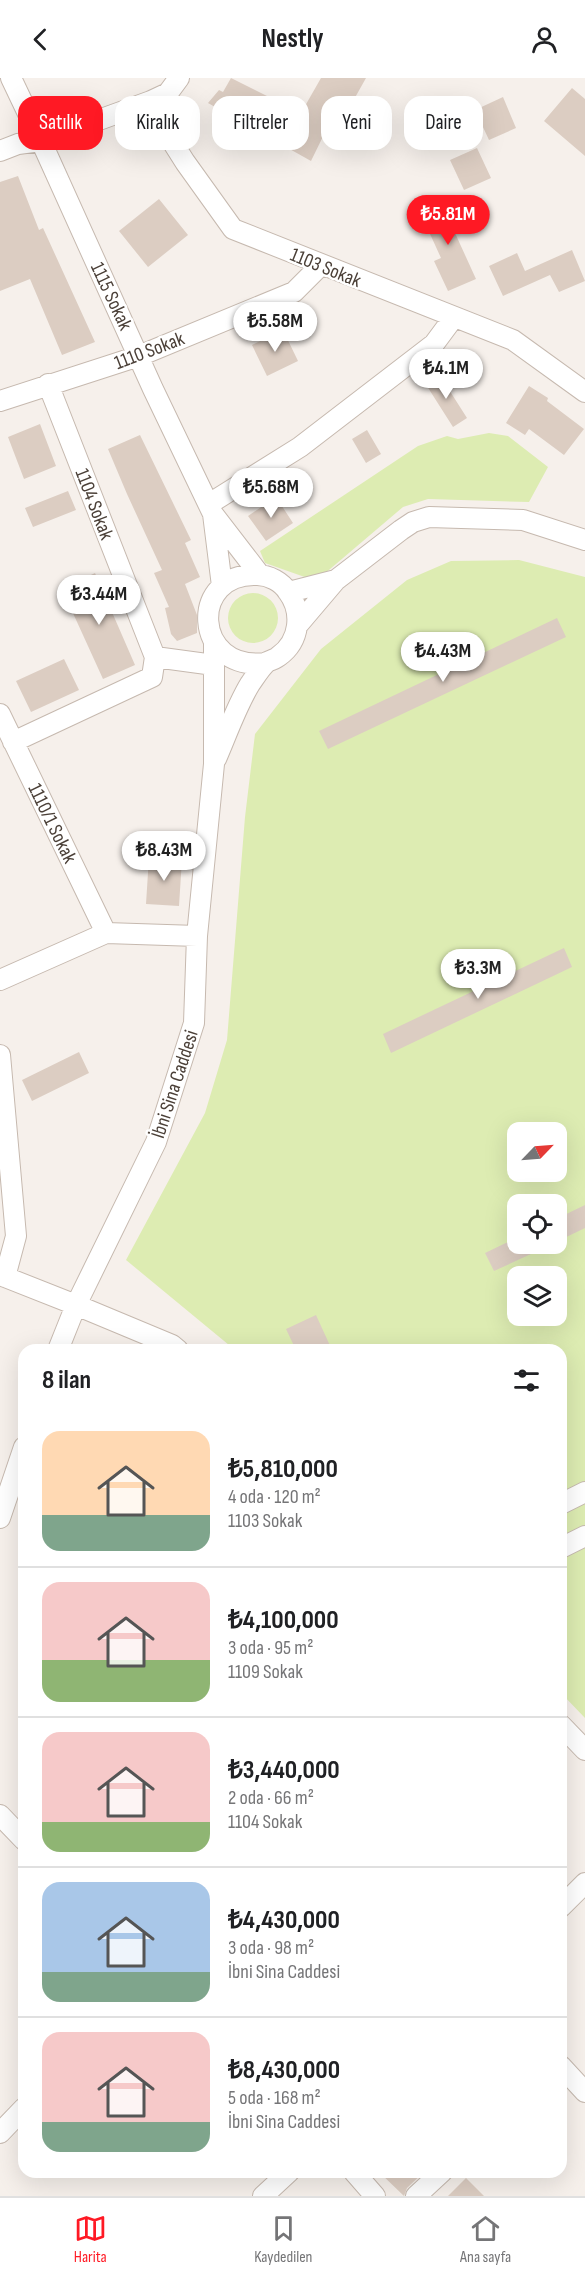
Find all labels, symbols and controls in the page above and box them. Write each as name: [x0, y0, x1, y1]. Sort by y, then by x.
icon: back: [24, 23, 57, 56]
text: Nestly: [262, 23, 323, 55]
icon: person: [528, 23, 561, 56]
chip: Satılık: [18, 96, 103, 150]
chip: Kiralık: [115, 96, 200, 150]
chip: Filtreler: [212, 96, 309, 150]
chip: Yeni: [321, 96, 392, 150]
chip: Daire: [404, 96, 483, 150]
pin: ₺5.81M: [399, 195, 497, 246]
text: ₺5.81M: [421, 202, 475, 226]
street label: 1103 Sokak: [287, 243, 365, 293]
street label: 1115 Sokak: [85, 259, 137, 334]
pin: ₺5.58M: [226, 302, 324, 353]
text: ₺5.58M: [247, 309, 303, 333]
street label: 1110 Sokak: [111, 327, 188, 375]
pin: ₺4.1M: [404, 349, 488, 400]
text: ₺4.1M: [423, 356, 469, 380]
street label: 1104 Sokak: [70, 465, 119, 544]
pin: ₺5.68M: [222, 468, 320, 519]
text: ₺5.68M: [243, 475, 299, 499]
pin: ₺3.44M: [50, 575, 148, 626]
text: ₺3.44M: [71, 582, 127, 606]
pin: ₺4.43M: [394, 632, 492, 683]
text: ₺4.43M: [415, 639, 471, 663]
street label: 1110/1 Sokak: [23, 780, 82, 868]
pin: ₺8.43M: [115, 831, 213, 882]
text: ₺8.43M: [136, 838, 192, 862]
pin: ₺3.3M: [436, 949, 520, 1000]
text: ₺3.3M: [455, 956, 501, 980]
street label: İbni Sina Caddesi: [146, 1027, 204, 1141]
north arrow: [507, 1122, 567, 1182]
map controls: [507, 1122, 567, 1326]
button: locate: [507, 1194, 567, 1254]
button: layers: [507, 1266, 567, 1326]
icon: filters: [510, 1364, 543, 1397]
text: 8 ilan: [42, 1365, 91, 1396]
text: ₺5,810,000: [228, 1454, 338, 1485]
icon: home: [90, 1455, 162, 1527]
text: 4 oda · 120 m²: [228, 1485, 321, 1509]
text: 1103 Sokak: [228, 1509, 302, 1533]
text: ₺4,100,000: [228, 1605, 339, 1636]
icon: home: [90, 1606, 162, 1678]
text: 3 oda · 95 m²: [228, 1636, 313, 1660]
text: 1109 Sokak: [228, 1660, 303, 1684]
text: ₺3,440,000: [228, 1755, 340, 1786]
icon: home: [90, 1756, 162, 1828]
text: 2 oda · 66 m²: [228, 1786, 314, 1810]
text: 1104 Sokak: [228, 1810, 302, 1834]
text: ₺4,430,000: [228, 1905, 340, 1936]
icon: home: [90, 1906, 162, 1978]
text: 3 oda · 98 m²: [228, 1936, 314, 1960]
text: İbni Sina Caddesi: [228, 1960, 340, 1984]
text: ₺8,430,000: [228, 2055, 340, 2086]
icon: home: [90, 2056, 162, 2128]
text: 5 oda · 168 m²: [228, 2086, 321, 2110]
text: İbni Sina Caddesi: [228, 2110, 340, 2134]
tab: Harita: [74, 2212, 107, 2267]
tab: Kaydedilen: [254, 2212, 312, 2267]
tab: Ana sayfa: [460, 2212, 511, 2267]

